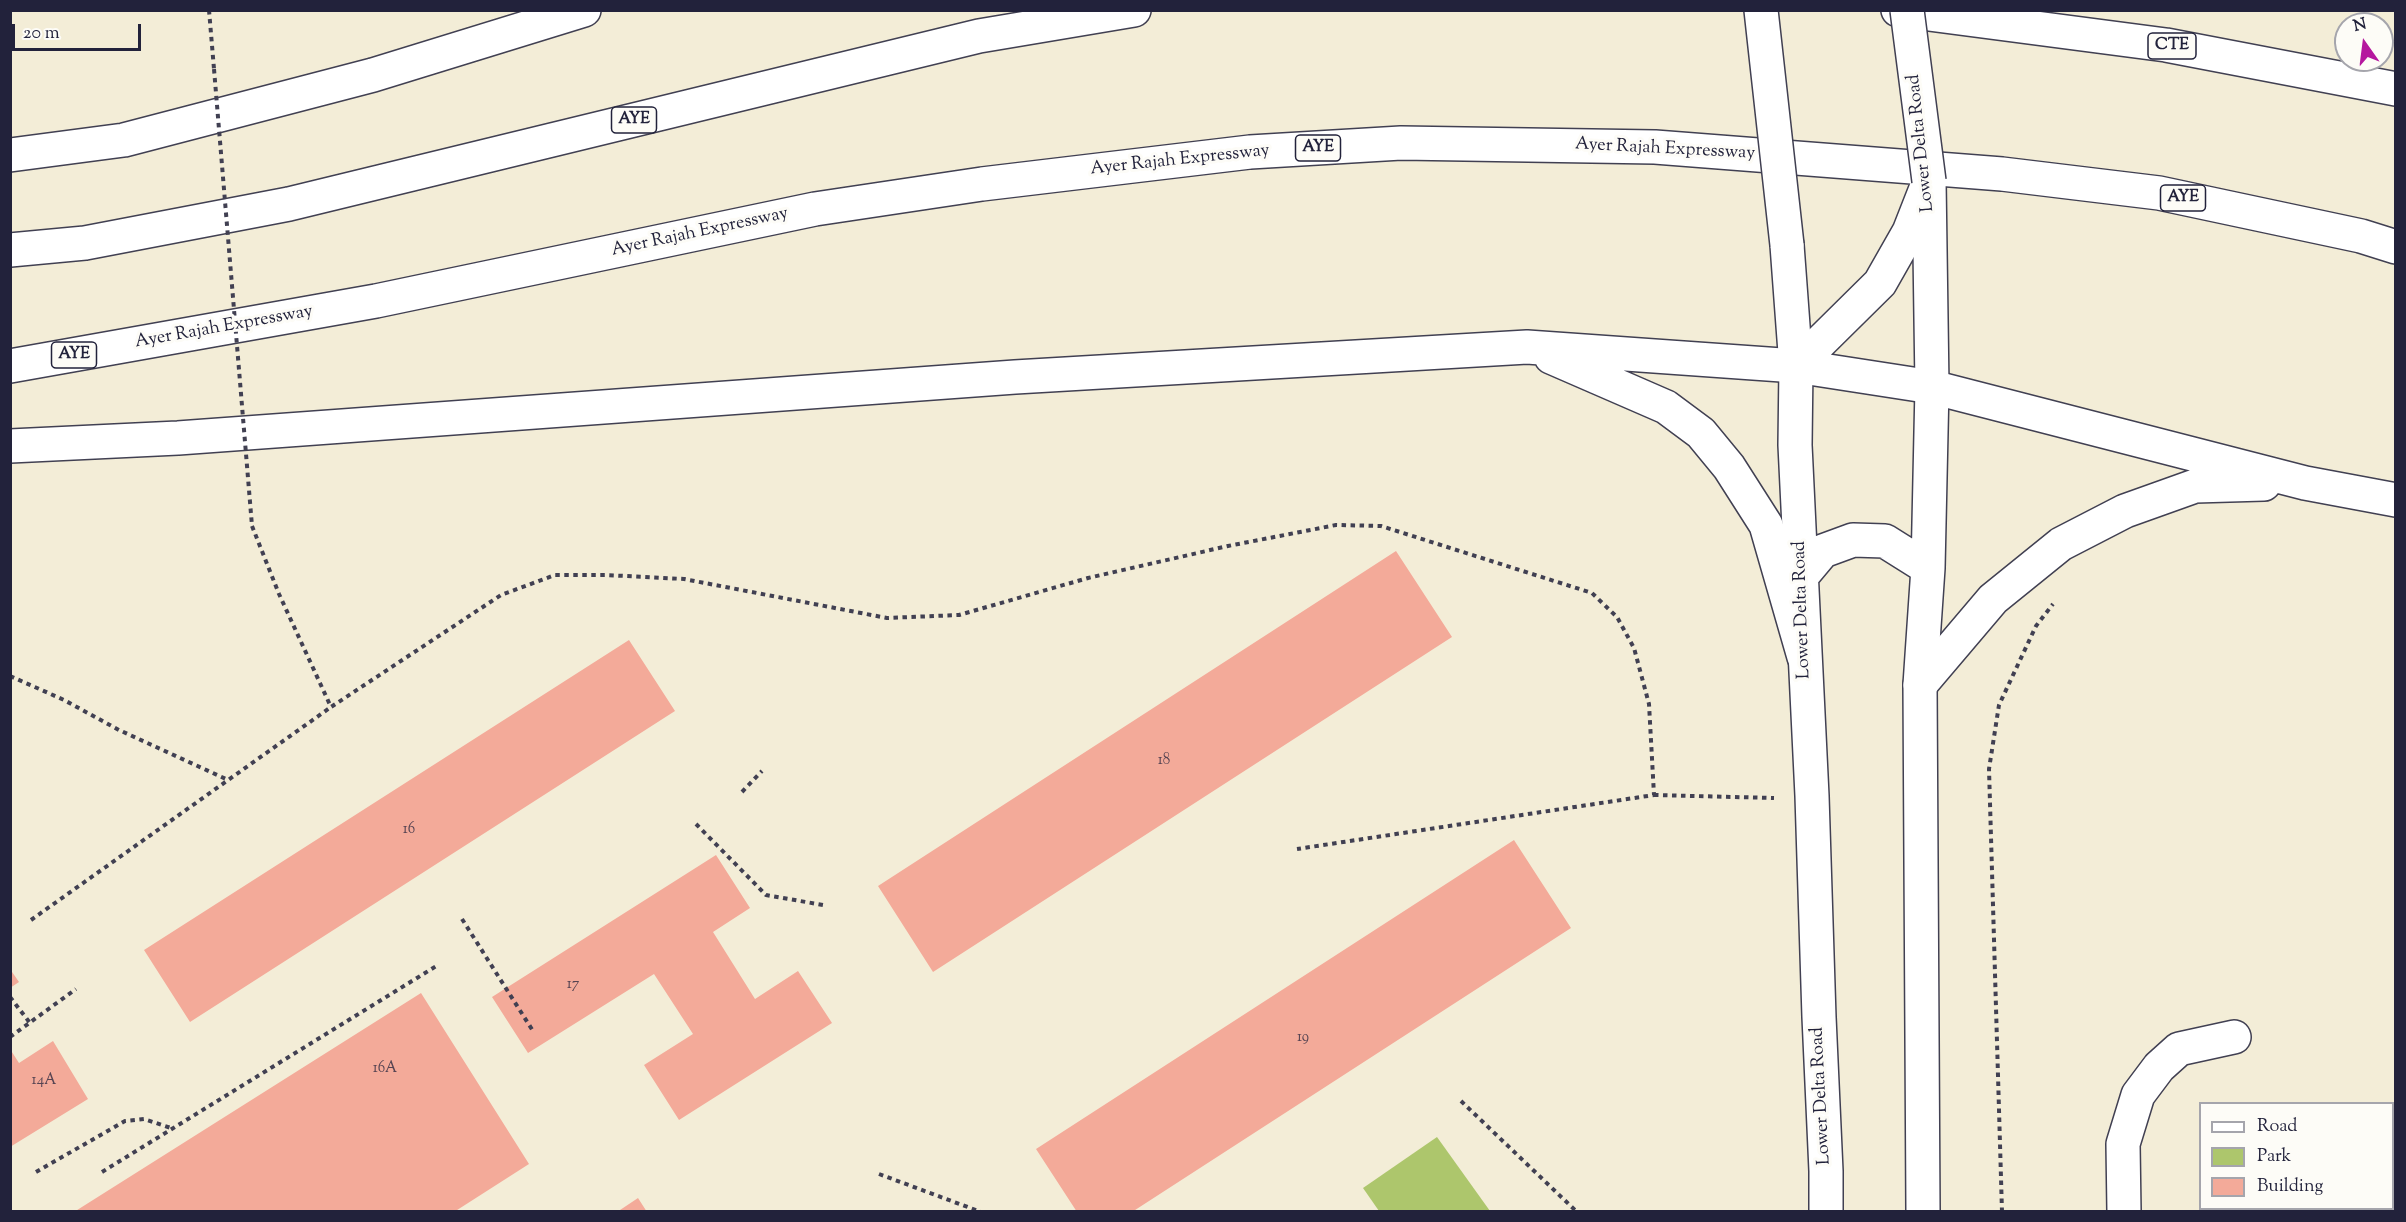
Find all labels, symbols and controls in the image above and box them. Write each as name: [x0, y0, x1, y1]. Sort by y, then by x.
scale bar: [15, 12, 144, 50]
north arrow: [2334, 12, 2394, 72]
text: N: [2351, 13, 2369, 39]
text: 20 m: [23, 21, 60, 47]
road number: CTE: [2148, 33, 2196, 59]
street label: Lower Delta Road: [1904, 73, 1940, 213]
road number: AYE: [612, 107, 656, 133]
street label: Ayer Rajah Expressway: [1574, 134, 1756, 166]
road number: AYE: [1296, 135, 1340, 161]
street label: Ayer Rajah Expressway: [1089, 141, 1271, 181]
road number: AYE: [2160, 185, 2206, 211]
street label: Ayer Rajah Expressway: [610, 204, 790, 262]
street label: Ayer Rajah Expressway: [133, 302, 315, 354]
road number: AYE: [52, 342, 97, 368]
street label: Lower Delta Road: [1790, 541, 1816, 679]
house number: 18: [1158, 752, 1170, 770]
house number: 16: [403, 821, 415, 839]
house number: 17: [567, 976, 579, 994]
street label: Lower Delta Road: [1808, 1026, 1836, 1166]
house number: 19: [1297, 1029, 1309, 1047]
house number: 16A: [373, 1060, 397, 1078]
house number: 14A: [32, 1072, 56, 1090]
legend: [2199, 1102, 2394, 1210]
text: Road: [2257, 1114, 2297, 1140]
text: Park: [2257, 1144, 2291, 1170]
text: Building: [2257, 1174, 2323, 1200]

